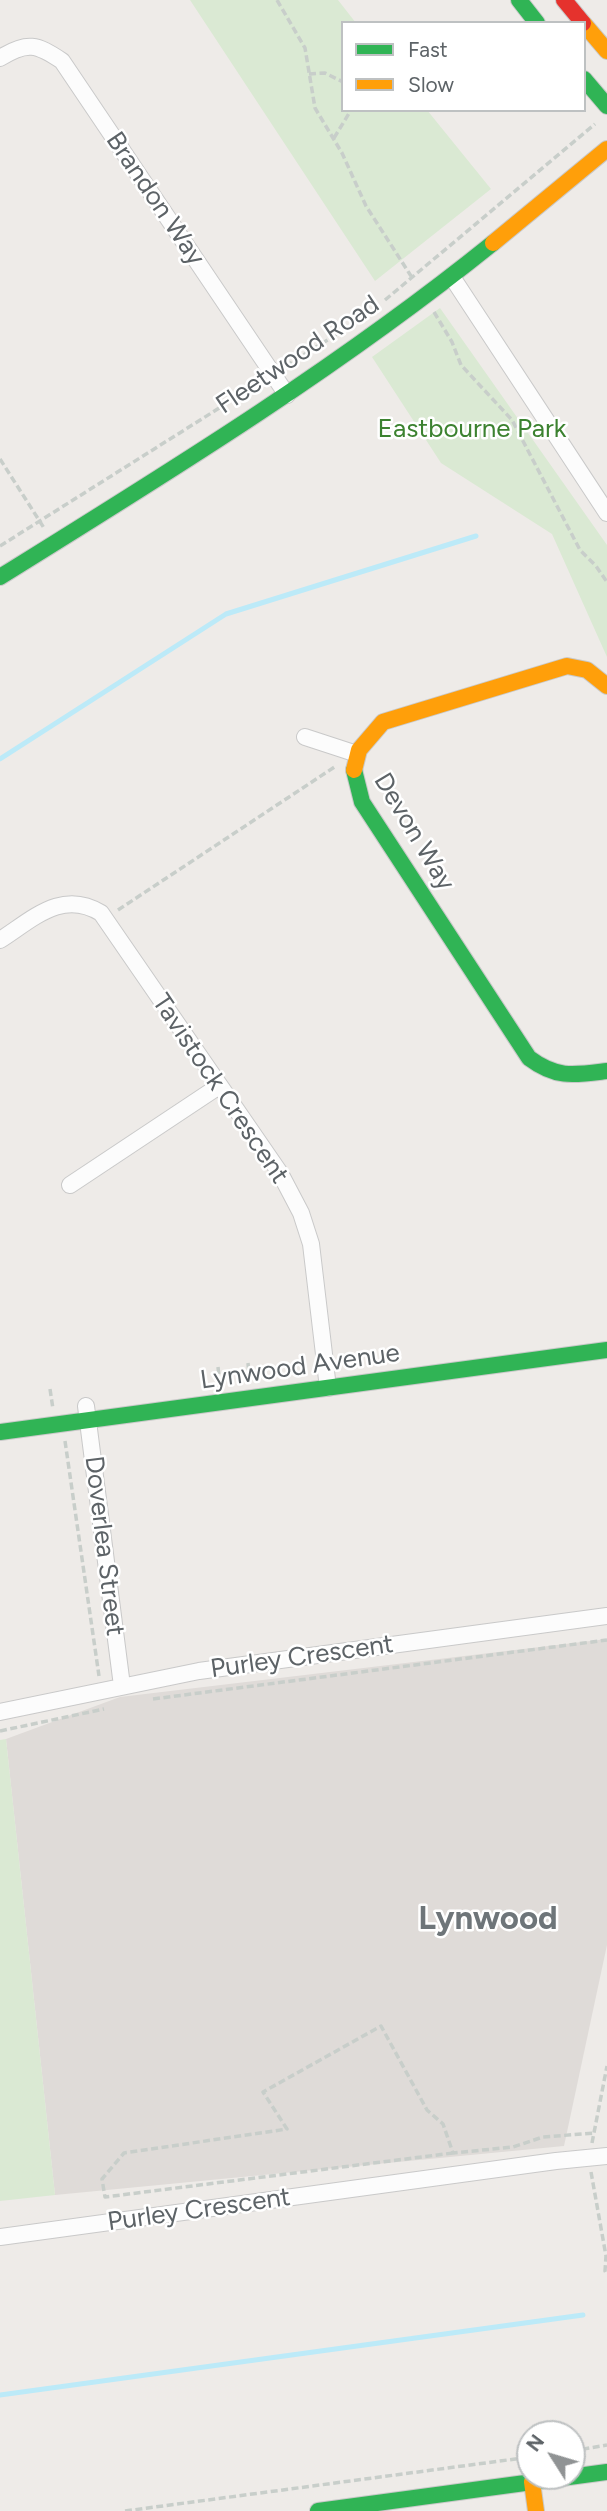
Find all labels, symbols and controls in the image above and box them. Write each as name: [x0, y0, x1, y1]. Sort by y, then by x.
legend: [341, 21, 586, 112]
text: Fast: [408, 37, 448, 62]
text: Slow: [408, 72, 454, 97]
street label: Brandon Way: [99, 126, 211, 272]
street label: Fleetwood Road: [211, 289, 385, 421]
park label: Eastbourne Park: [378, 413, 566, 445]
street label: Devon Way: [367, 768, 461, 896]
street label: Tavistock Crescent: [145, 988, 295, 1190]
street label: Lynwood Avenue: [198, 1338, 402, 1396]
street label: Doverlea Street: [77, 1454, 131, 1638]
street label: Purley Crescent: [209, 1629, 395, 1685]
district label: Lynwood: [418, 1899, 558, 1939]
street label: Purley Crescent: [106, 2182, 292, 2238]
north arrow: [516, 2420, 586, 2490]
text: N: [522, 2430, 549, 2456]

